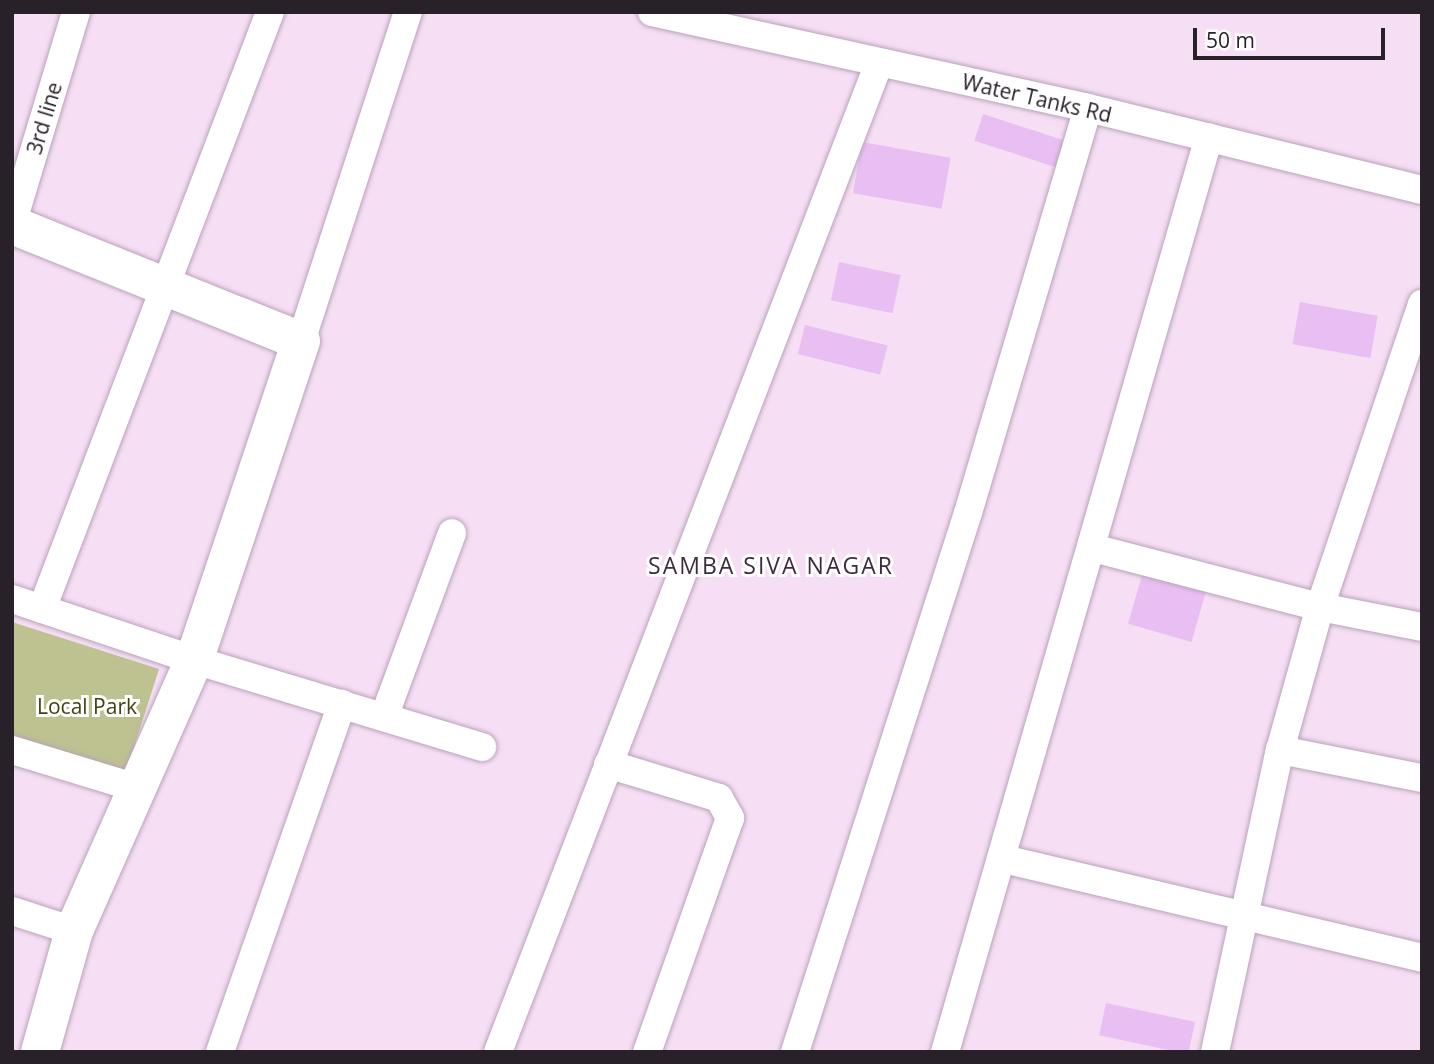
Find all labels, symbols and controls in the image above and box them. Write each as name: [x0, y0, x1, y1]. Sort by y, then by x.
scale bar: [1196, 14, 1388, 58]
text: 50 m: [1206, 26, 1255, 54]
street label: Water Tanks Rd: [960, 69, 1114, 127]
street label: 3rd line: [21, 79, 67, 157]
district label: SAMBA SIVA NAGAR: [650, 551, 892, 579]
park label: Local Park: [37, 693, 137, 719]

